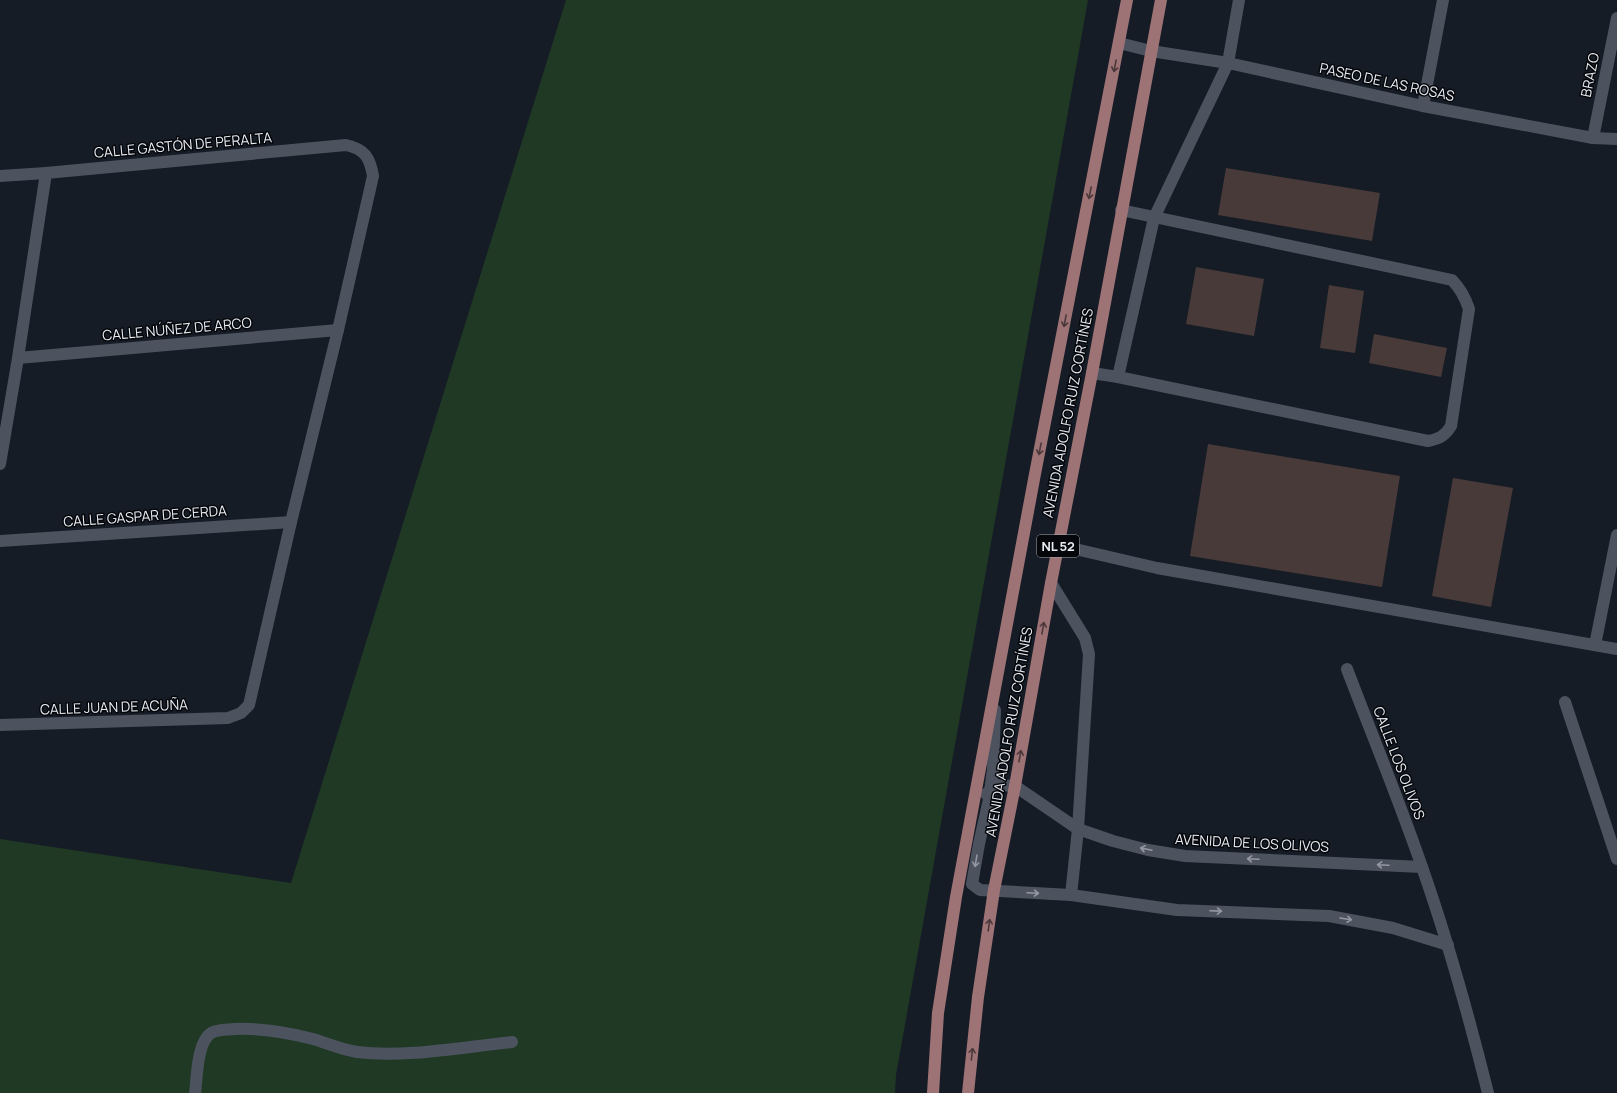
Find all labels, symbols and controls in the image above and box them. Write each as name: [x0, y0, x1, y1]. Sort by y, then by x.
street label: BRAZO: [1576, 51, 1603, 99]
street label: PASEO DE LAS ROSAS: [1318, 58, 1457, 105]
one-way arrow: [1110, 59, 1118, 72]
street label: CALLE GASTÓN DE PERALTA: [93, 127, 273, 162]
one-way arrow: [1086, 187, 1094, 200]
street label: AVENIDA ADOLFO RUIZ CORTÍNES: [1038, 306, 1097, 519]
street label: CALLE NÚÑEZ DE ARCO: [101, 313, 252, 344]
one-way arrow: [1061, 314, 1069, 327]
one-way arrow: [1035, 442, 1043, 455]
street label: CALLE GASPAR DE CERDA: [63, 500, 227, 531]
road number: NL 52: [1037, 535, 1079, 557]
one-way arrow: [1039, 622, 1047, 635]
street label: AVENIDA ADOLFO RUIZ CORTÍNES: [981, 625, 1036, 839]
street label: CALLE JUAN DE ACUÑA: [40, 694, 188, 719]
street label: CALLE LOS OLIVOS: [1369, 704, 1430, 822]
one-way arrow: [1017, 750, 1025, 763]
street label: AVENIDA DE LOS OLIVOS: [1175, 829, 1330, 856]
one-way arrow: [1140, 845, 1153, 853]
one-way arrow: [972, 855, 980, 868]
one-way arrow: [1247, 856, 1260, 863]
one-way arrow: [1377, 862, 1390, 869]
one-way arrow: [1026, 889, 1039, 896]
one-way arrow: [1209, 908, 1222, 915]
one-way arrow: [1339, 915, 1352, 923]
one-way arrow: [985, 919, 993, 932]
one-way arrow: [968, 1048, 976, 1061]

